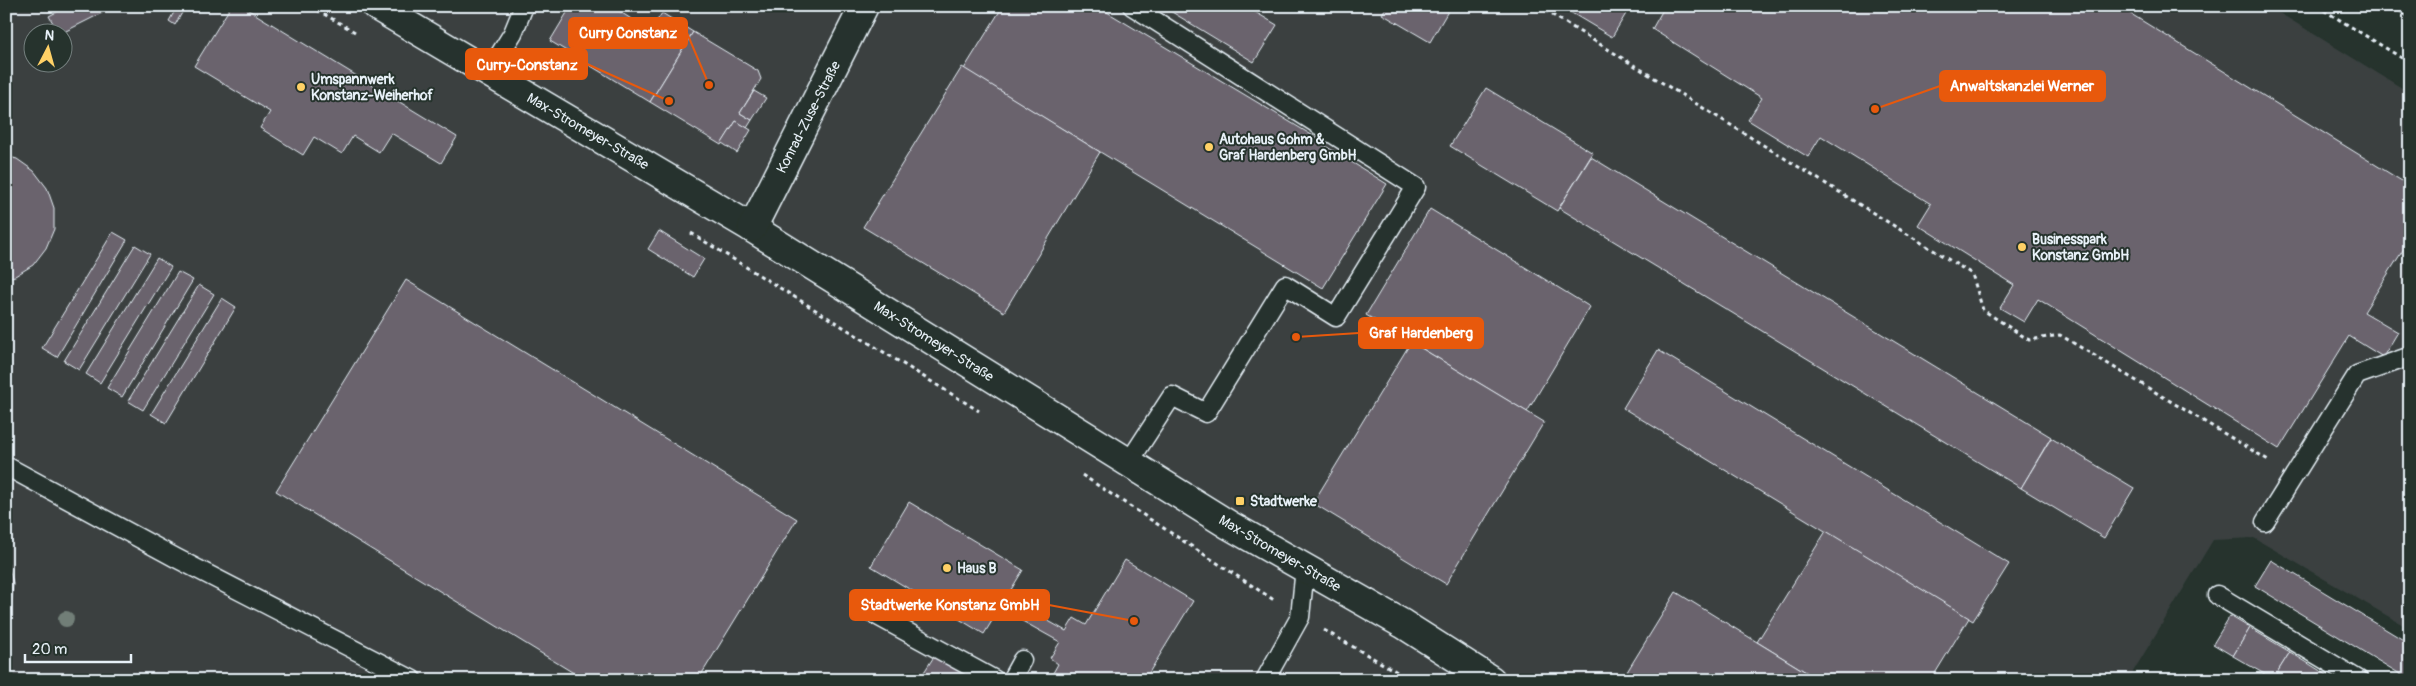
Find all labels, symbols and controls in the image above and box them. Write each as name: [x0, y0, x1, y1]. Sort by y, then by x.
callout: Curry Constanz: [569, 18, 687, 48]
north arrow: [22, 22, 72, 72]
text: Curry Constanz: [579, 24, 677, 43]
text: N: [44, 27, 55, 45]
callout: Curry-Constanz: [466, 49, 587, 79]
text: Curry-Constanz: [476, 56, 578, 75]
street label: Konrad-Zuse-Straße: [773, 58, 844, 176]
place label: Umspannwerk Konstanz-Weiherhof: [311, 71, 434, 104]
callout: Anwaltskanzlei Werner: [1940, 71, 2105, 101]
text: Anwaltskanzlei Werner: [1950, 77, 2095, 96]
marker: Umspannwerk Konstanz-Weiherhof: [295, 81, 307, 93]
street label: Max-Stromeyer-Straße: [524, 90, 652, 173]
place label: Autohaus Gohm & Graf Hardenberg GmbH: [1219, 131, 1357, 164]
marker: Autohaus Gohm & Graf Hardenberg GmbH: [1203, 141, 1215, 153]
place label: Businesspark Konstanz GmbH: [2032, 231, 2129, 264]
marker: Businesspark Konstanz GmbH: [2016, 241, 2028, 253]
street label: Max-Stromeyer-Straße: [871, 298, 997, 385]
callout: Graf Hardenberg: [1359, 318, 1483, 348]
text: Graf Hardenberg: [1369, 324, 1473, 343]
place label: Stadtwerke: [1250, 493, 1318, 510]
marker: Stadtwerke: [1234, 495, 1246, 507]
street label: Max-Stromeyer-Straße: [1216, 512, 1344, 595]
place label: Haus B: [957, 560, 996, 577]
marker: Haus B: [941, 562, 953, 574]
callout: Stadtwerke Konstanz GmbH: [850, 590, 1049, 620]
text: Stadtwerke Konstanz GmbH: [860, 596, 1040, 615]
scale bar: [25, 631, 131, 663]
text: 20 m: [32, 640, 67, 659]

